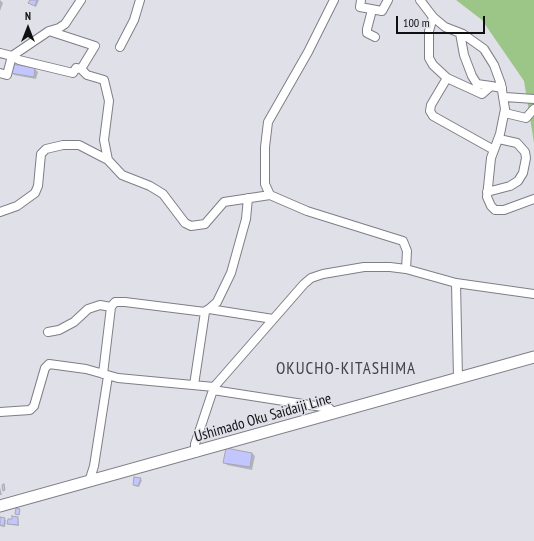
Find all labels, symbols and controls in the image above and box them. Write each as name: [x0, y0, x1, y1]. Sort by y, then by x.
north arrow: [8, 8, 48, 48]
scale bar: [398, 8, 487, 34]
text: N: [25, 9, 31, 23]
text: 100 m: [403, 15, 430, 30]
district label: OKUCHO-KITASHIMA: [276, 359, 416, 379]
street label: Ushimado Oku Saidaiji Line: [192, 390, 334, 446]

